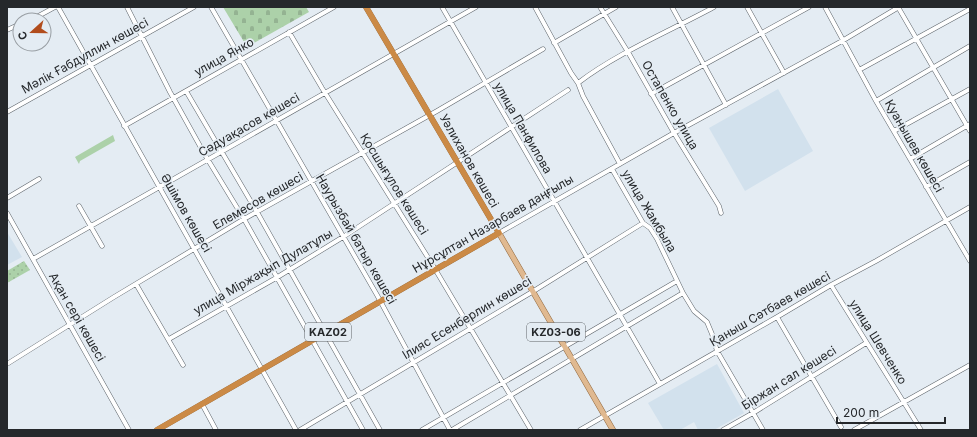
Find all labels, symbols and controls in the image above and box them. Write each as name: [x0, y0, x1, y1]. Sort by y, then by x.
north arrow: [12, 12, 52, 52]
street label: Мәлік Ғабдуллин көшесі: [19, 14, 151, 97]
text: С: [15, 29, 31, 42]
street label: улица Янко: [191, 34, 256, 79]
street label: Остапенко улица: [639, 58, 702, 152]
street label: улица Панфилова: [491, 79, 556, 176]
street label: Сәдуақасов көшесі: [195, 89, 302, 160]
street label: Қуанышев көшесі: [882, 97, 947, 195]
street label: Уәлиханов көшесі: [437, 111, 502, 210]
street label: Қосшығұлов көшесі: [357, 130, 432, 237]
street label: улица Жамбыла: [619, 167, 680, 255]
street label: Елемесов көшесі: [210, 169, 306, 232]
street label: Әшімов көшесі: [158, 171, 215, 255]
street label: Наурызбай батыр көшесі: [313, 171, 400, 307]
street label: Нұрсұлтан Назарбаев даңғылы: [410, 171, 576, 276]
street label: улица Міржақып Дулатұлы: [191, 226, 335, 318]
street label: Қаныш Сәтбаев көшесі: [707, 268, 833, 349]
street label: Ақан сері көшесі: [46, 270, 109, 364]
street label: Ілияс Есенберлин көшесі: [399, 273, 534, 362]
street label: улица Шевченко: [846, 297, 911, 387]
road number: KАZ02: [305, 323, 351, 341]
road number: KZ03-06: [527, 323, 585, 341]
street label: Біржан сал көшесі: [739, 342, 839, 413]
scale bar: [837, 399, 945, 425]
text: 200 m: [843, 405, 879, 420]

